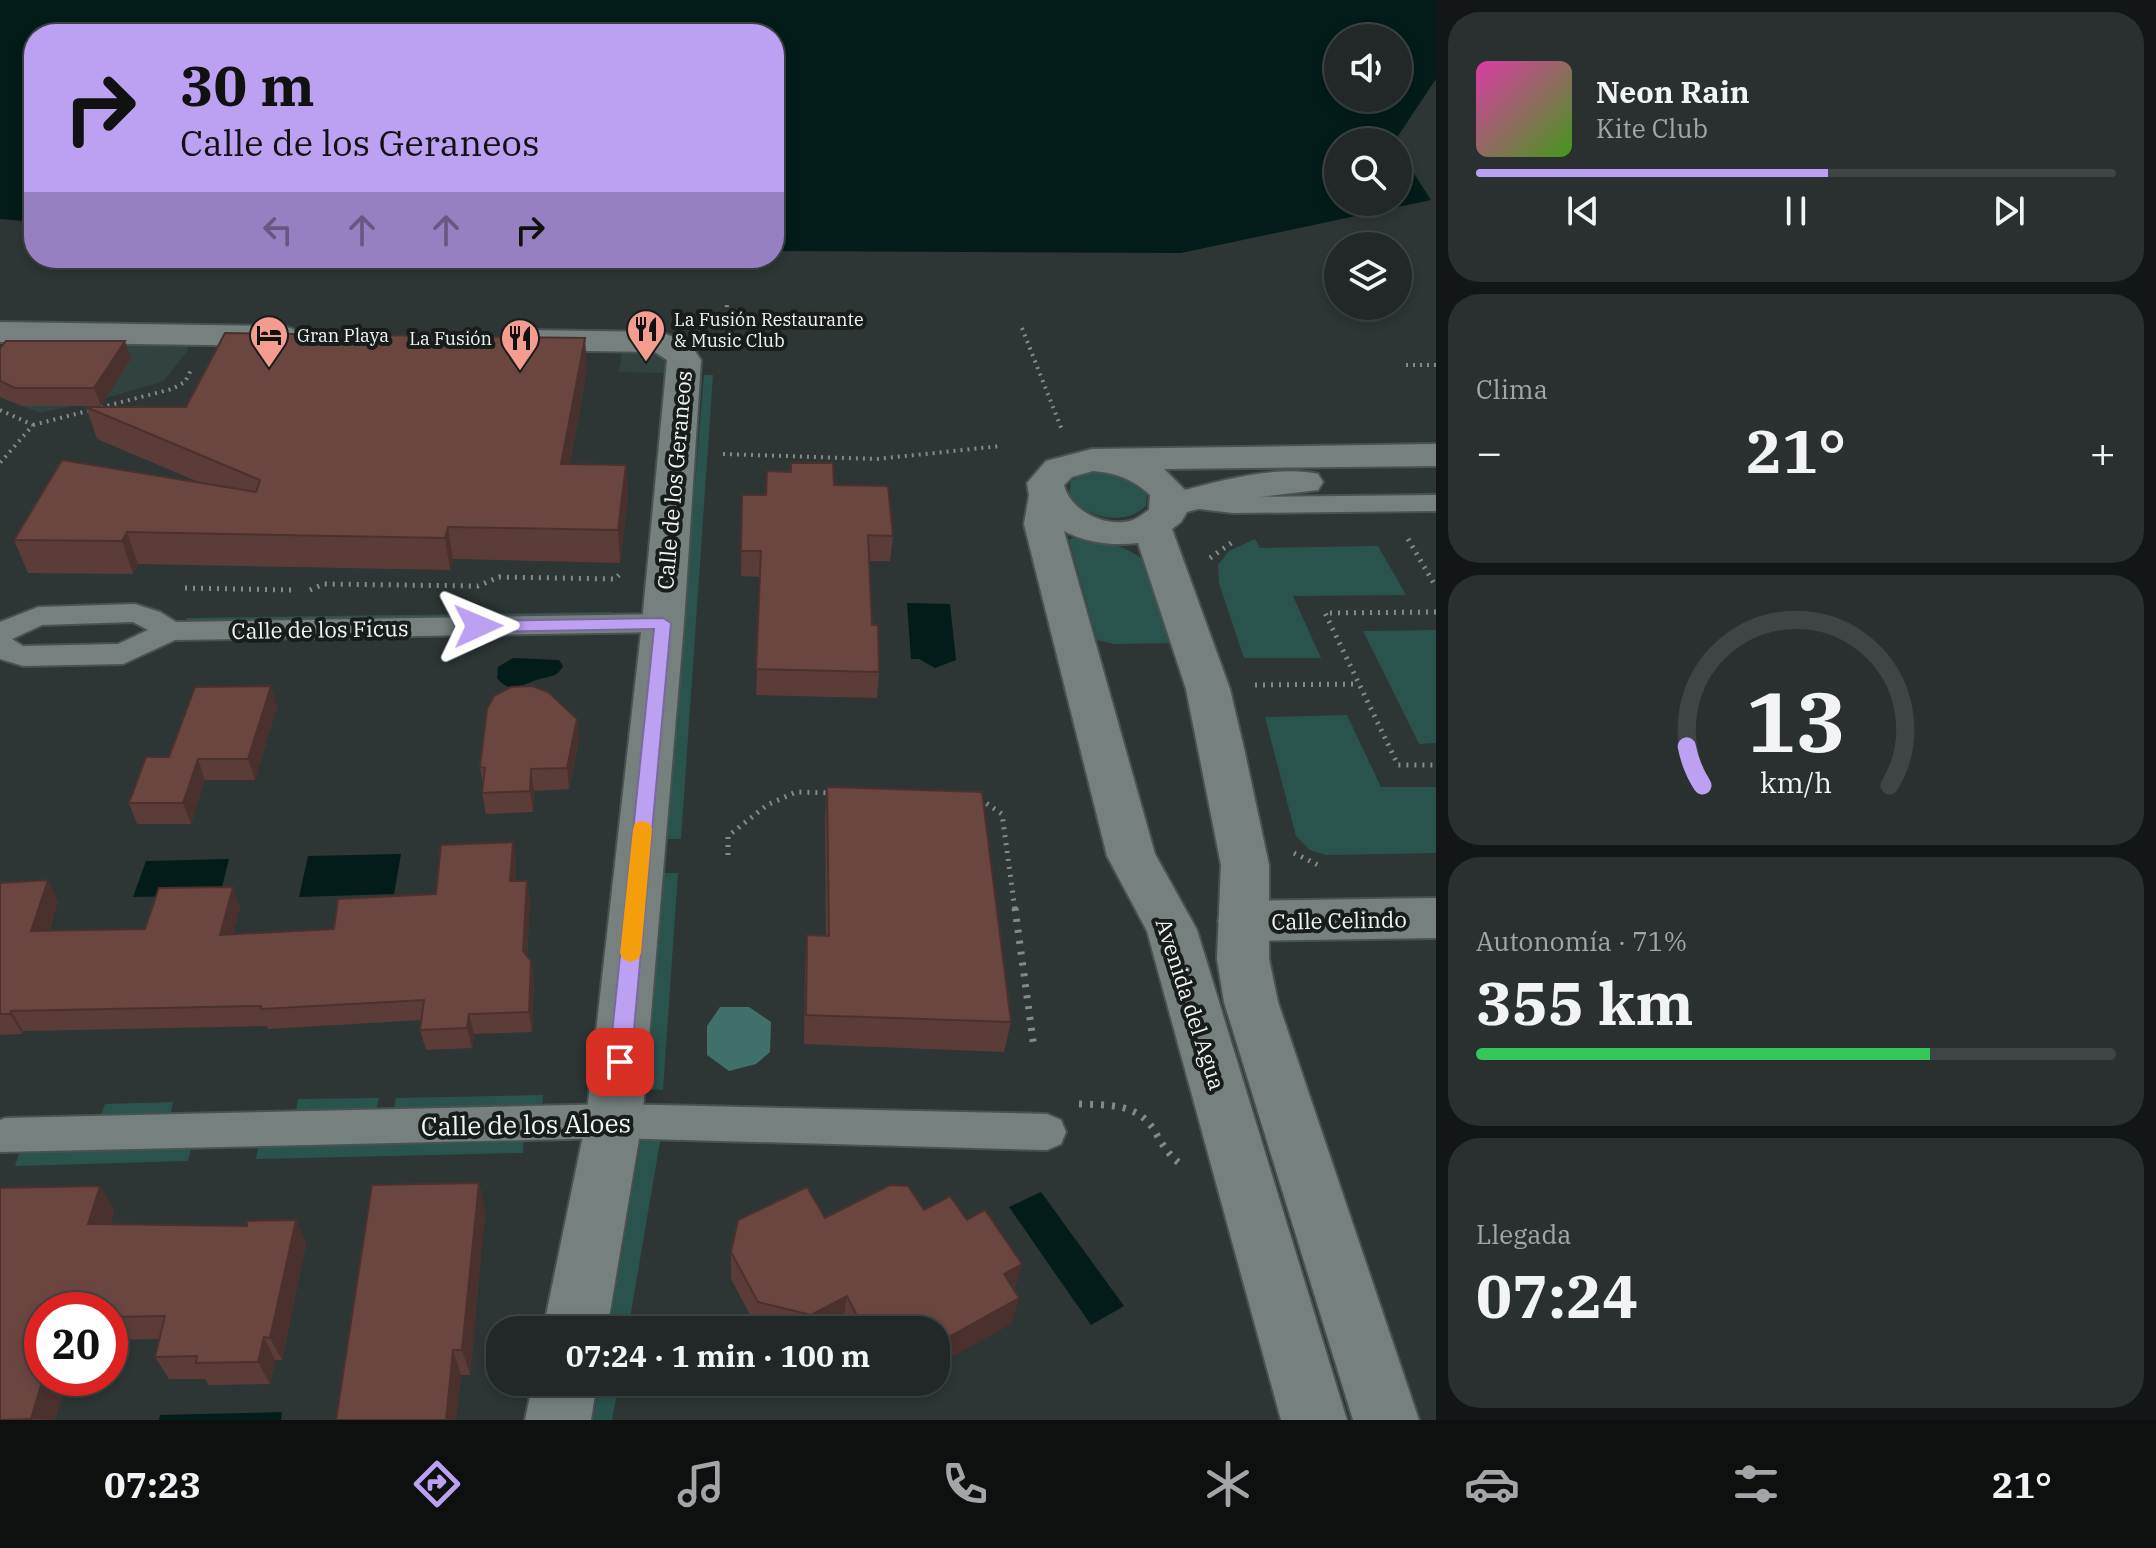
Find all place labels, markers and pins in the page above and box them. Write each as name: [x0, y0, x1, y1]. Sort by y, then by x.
restaurant icon: La Fusión Restaurante & Music Club: [625, 308, 667, 363]
place label: La Fusión Restaurante & Music Club: [674, 308, 864, 352]
hotel icon: Gran Playa: [248, 314, 290, 369]
restaurant icon: La Fusión: [499, 317, 541, 372]
place label: Gran Playa: [297, 324, 389, 347]
place label: La Fusión: [409, 327, 492, 350]
pin: [586, 1028, 654, 1096]

